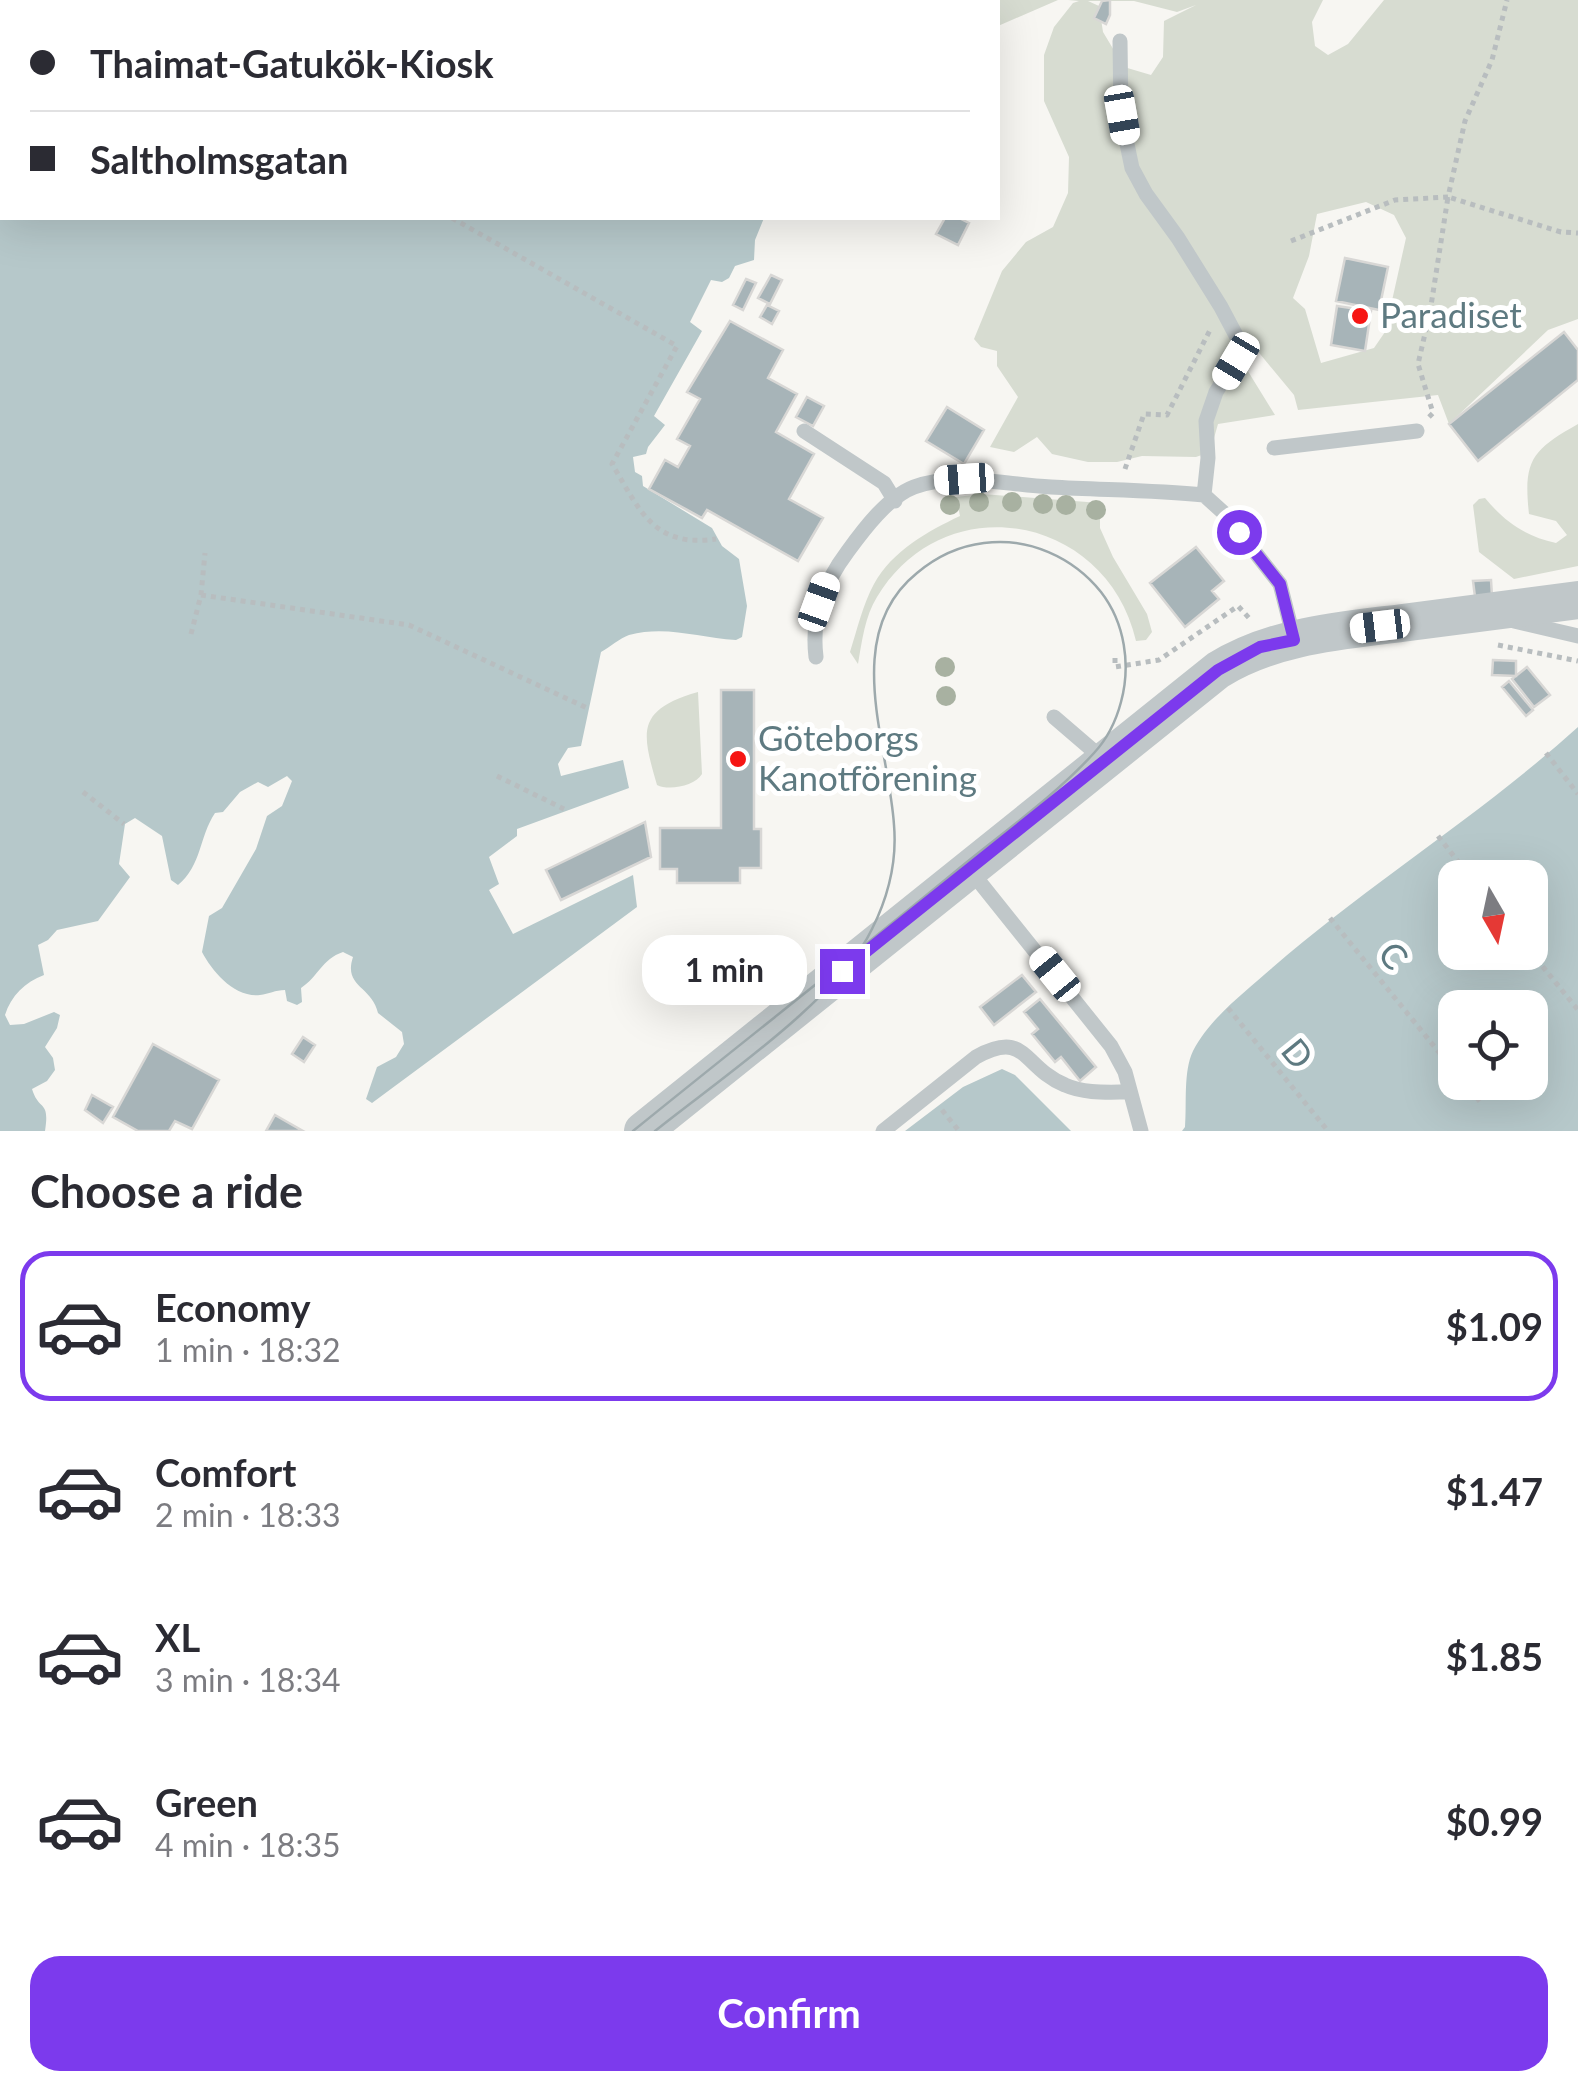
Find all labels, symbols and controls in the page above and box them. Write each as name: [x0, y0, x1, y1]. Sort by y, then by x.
text: Thaimat-Gatukök-Kiosk: [90, 40, 494, 86]
car: [1102, 83, 1142, 147]
text: Saltholmsgatan: [90, 136, 348, 182]
place label: Paradiset: [1380, 293, 1522, 335]
marker: Paradiset: [1349, 305, 1371, 327]
car: [1208, 328, 1264, 394]
car: [933, 462, 995, 496]
route start: [1217, 510, 1262, 555]
car: [795, 569, 843, 635]
car: [1348, 607, 1412, 645]
place label: Göteborgs Kanotförening: [758, 716, 977, 798]
marker: Göteborgs Kanotförening: [727, 748, 749, 770]
north arrow: [1438, 860, 1548, 970]
map controls: [1438, 860, 1548, 1100]
street label: C: [1371, 932, 1418, 977]
callout: 1 min: [642, 936, 807, 1006]
car: [1024, 941, 1086, 1007]
route end: [820, 949, 865, 994]
text: 1 min: [685, 950, 764, 989]
button: locate: [1438, 990, 1548, 1100]
street label: D: [1274, 1029, 1323, 1076]
text: Choose a ride: [30, 1164, 303, 1218]
icon: car: [35, 1281, 125, 1371]
text: Economy: [155, 1284, 310, 1330]
text: $1.09: [1446, 1303, 1543, 1349]
text: 1 min · 18:32: [155, 1330, 341, 1369]
icon: car: [35, 1446, 125, 1536]
text: Comfort: [155, 1449, 296, 1495]
text: $1.47: [1446, 1468, 1543, 1514]
text: 2 min · 18:33: [155, 1495, 341, 1534]
icon: car: [35, 1611, 125, 1701]
text: XL: [155, 1614, 200, 1660]
text: $1.85: [1446, 1633, 1543, 1679]
text: 3 min · 18:34: [155, 1660, 341, 1699]
icon: car: [35, 1776, 125, 1866]
text: Green: [155, 1779, 258, 1825]
text: $0.99: [1446, 1798, 1543, 1844]
text: 4 min · 18:35: [155, 1825, 341, 1864]
button: Confirm: [30, 1956, 1548, 2071]

